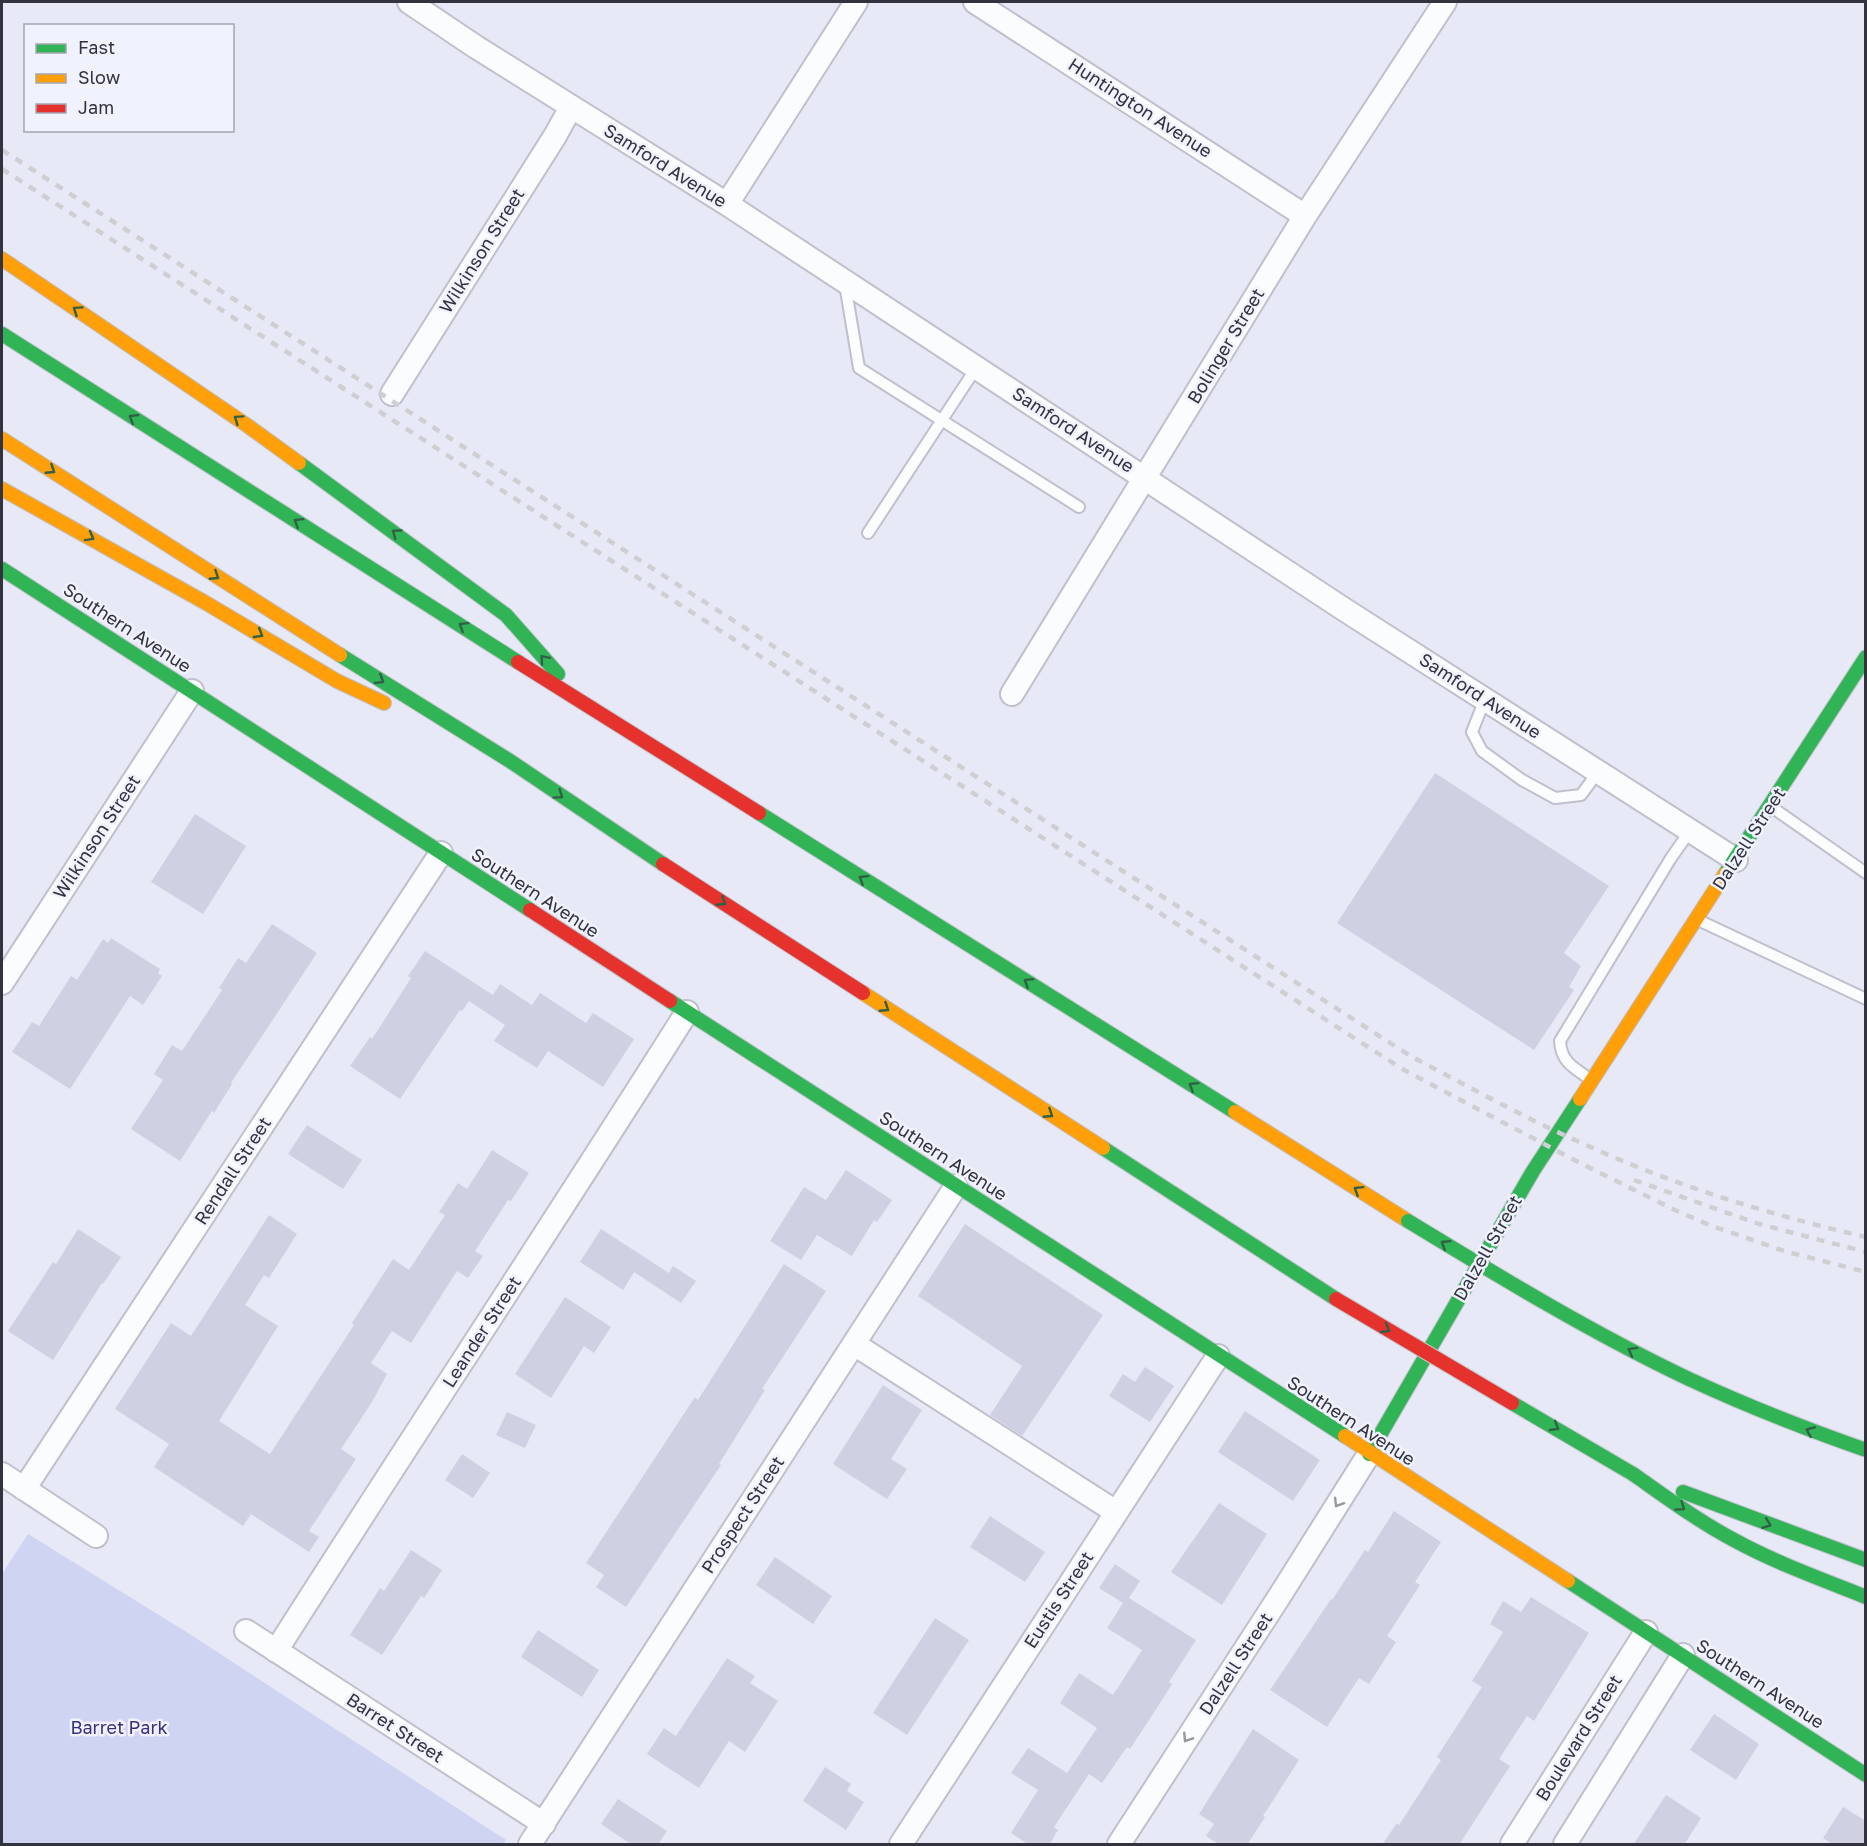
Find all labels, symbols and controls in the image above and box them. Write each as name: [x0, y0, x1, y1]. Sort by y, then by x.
legend: [24, 24, 234, 132]
text: Fast: [78, 36, 115, 58]
street label: Huntington Avenue: [1065, 53, 1216, 162]
text: Slow: [78, 66, 121, 88]
text: Jam: [78, 96, 114, 118]
street label: Samford Avenue: [600, 119, 731, 212]
street label: Wilkinson Street: [434, 184, 528, 317]
street label: Bolinger Street: [1182, 284, 1268, 407]
one-way arrow: [73, 305, 83, 317]
street label: Samford Avenue: [1009, 382, 1139, 477]
one-way arrow: [129, 413, 139, 425]
one-way arrow: [234, 415, 245, 426]
one-way arrow: [45, 463, 55, 475]
one-way arrow: [294, 518, 305, 529]
one-way arrow: [83, 530, 94, 541]
one-way arrow: [392, 530, 403, 541]
one-way arrow: [209, 568, 219, 580]
street label: Southern Avenue: [59, 578, 196, 677]
one-way arrow: [458, 623, 469, 634]
one-way arrow: [253, 627, 263, 639]
street label: Samford Avenue: [1416, 648, 1546, 743]
one-way arrow: [541, 655, 552, 666]
one-way arrow: [374, 672, 384, 684]
street label: Wilkinson Street: [48, 770, 144, 902]
street label: Dalzell Street: [1707, 783, 1789, 894]
one-way arrow: [552, 788, 563, 799]
street label: Southern Avenue: [467, 843, 604, 942]
one-way arrow: [859, 874, 869, 886]
one-way arrow: [715, 894, 726, 905]
one-way arrow: [1024, 978, 1034, 990]
one-way arrow: [879, 1000, 889, 1012]
one-way arrow: [1189, 1082, 1200, 1093]
street label: Southern Avenue: [875, 1106, 1012, 1205]
one-way arrow: [1043, 1106, 1053, 1118]
street label: Rendall Street: [189, 1112, 275, 1228]
one-way arrow: [1354, 1185, 1364, 1197]
street label: Dalzell Street: [1448, 1191, 1526, 1304]
one-way arrow: [1441, 1239, 1451, 1251]
street label: Leander Street: [437, 1272, 525, 1391]
one-way arrow: [1380, 1321, 1390, 1333]
one-way arrow: [1628, 1347, 1639, 1358]
street label: Southern Avenue: [1283, 1371, 1420, 1470]
one-way arrow: [1549, 1420, 1559, 1432]
one-way arrow: [1806, 1426, 1817, 1438]
street label: Prospect Street: [696, 1452, 788, 1577]
one-way arrow: [1334, 1497, 1345, 1508]
one-way arrow: [1675, 1500, 1686, 1511]
one-way arrow: [1760, 1517, 1771, 1529]
street label: Eustis Street: [1019, 1547, 1098, 1652]
street label: Dalzell Street: [1194, 1608, 1276, 1719]
street label: Southern Avenue: [1692, 1634, 1829, 1733]
street label: Boulevard Street: [1530, 1670, 1626, 1805]
street label: Barret Street: [343, 1688, 448, 1767]
park label: Barret Park: [70, 1716, 168, 1738]
one-way arrow: [1184, 1732, 1195, 1743]

